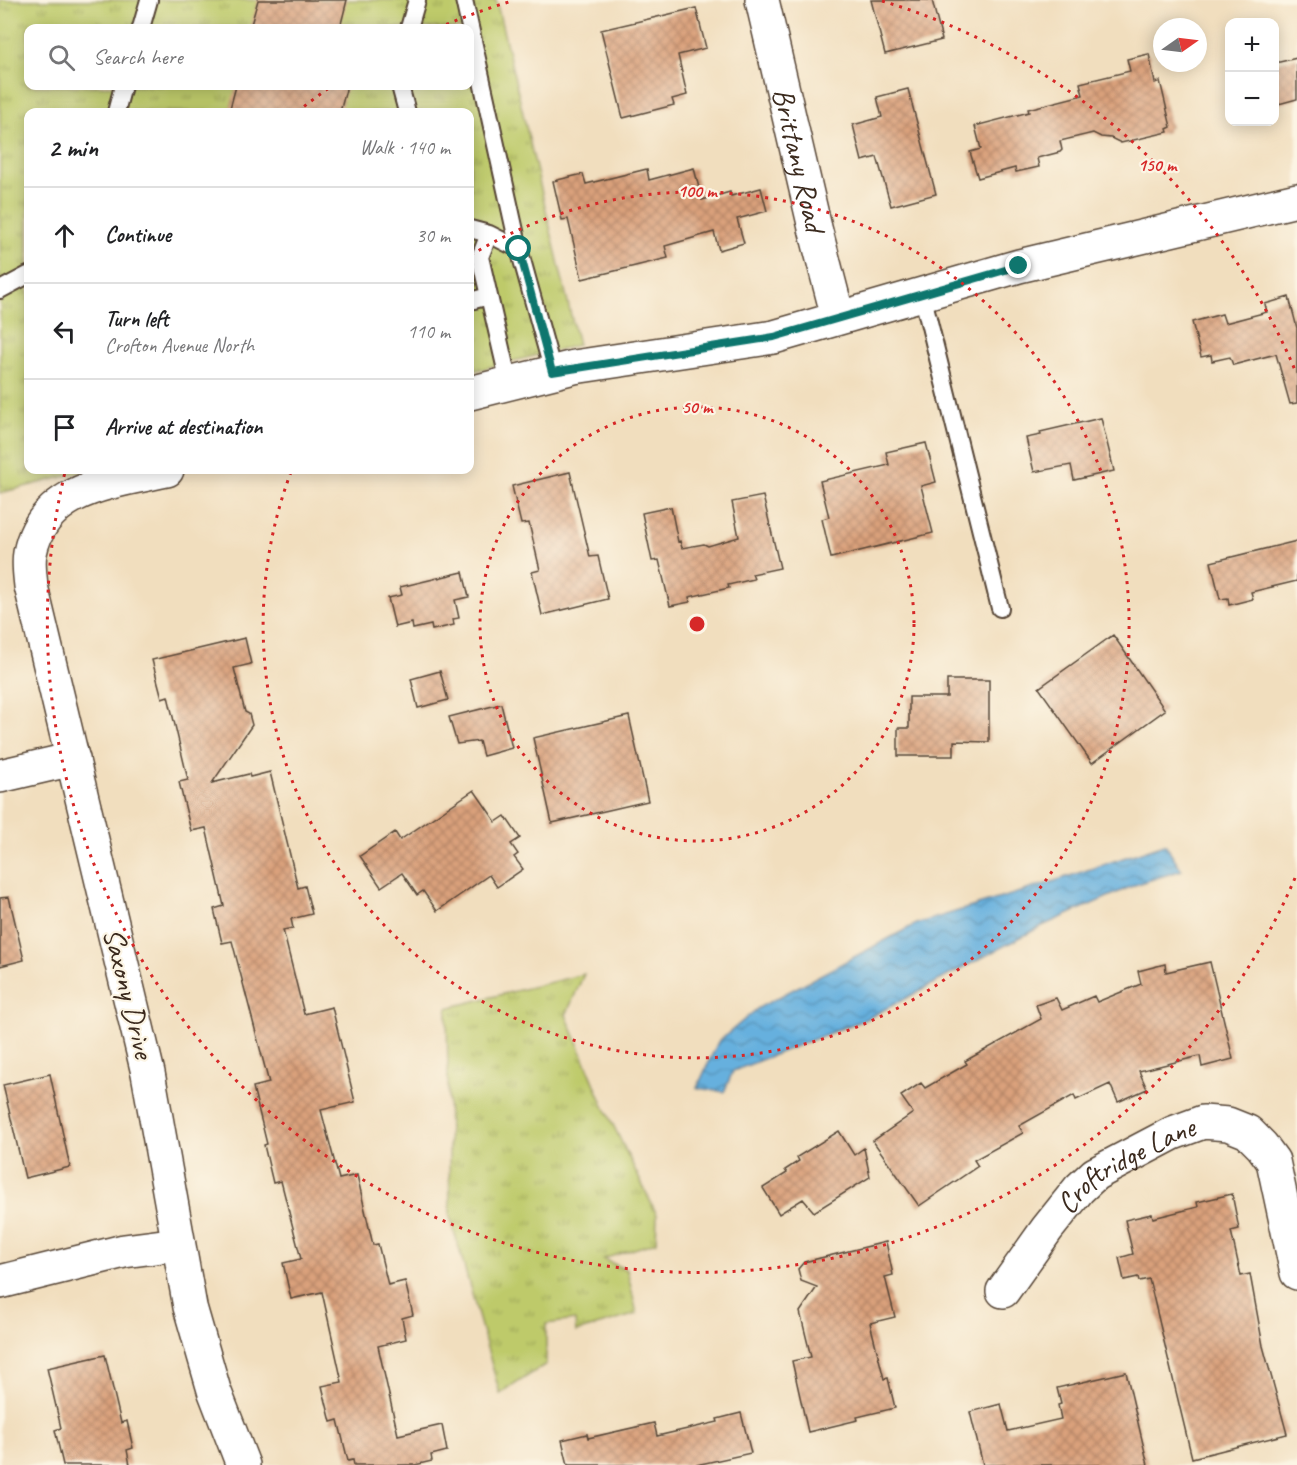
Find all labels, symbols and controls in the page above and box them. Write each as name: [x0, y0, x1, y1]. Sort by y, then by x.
north arrow: [1153, 18, 1207, 72]
map controls: [1225, 18, 1279, 126]
button: +: [1225, 18, 1279, 72]
search box: [24, 24, 474, 90]
icon: search: [45, 41, 78, 74]
text: Search here: [93, 43, 183, 71]
button: −: [1225, 72, 1279, 126]
street label: Brittany Road: [764, 84, 835, 239]
text: 2 min: [48, 131, 98, 164]
text: Walk · 140 m: [360, 135, 450, 160]
text: 150 m: [1138, 154, 1178, 176]
text: 100 m: [678, 180, 718, 202]
icon: ahead: [48, 219, 81, 252]
text: Continue: [105, 221, 171, 249]
text: 30 m: [416, 223, 450, 248]
route start: [505, 235, 531, 261]
route end: [1005, 252, 1031, 278]
text: Turn left: [105, 305, 169, 333]
icon: left: [48, 315, 81, 348]
text: 110 m: [407, 319, 450, 344]
text: Crofton Avenue North: [105, 333, 254, 358]
text: 50 m: [682, 396, 714, 418]
icon: arrive: [48, 411, 81, 444]
text: Arrive at destination: [105, 413, 262, 441]
centre of rings: [687, 614, 707, 634]
street label: Saxony Drive: [94, 924, 164, 1064]
street label: Croftridge Lane: [1048, 1107, 1202, 1221]

